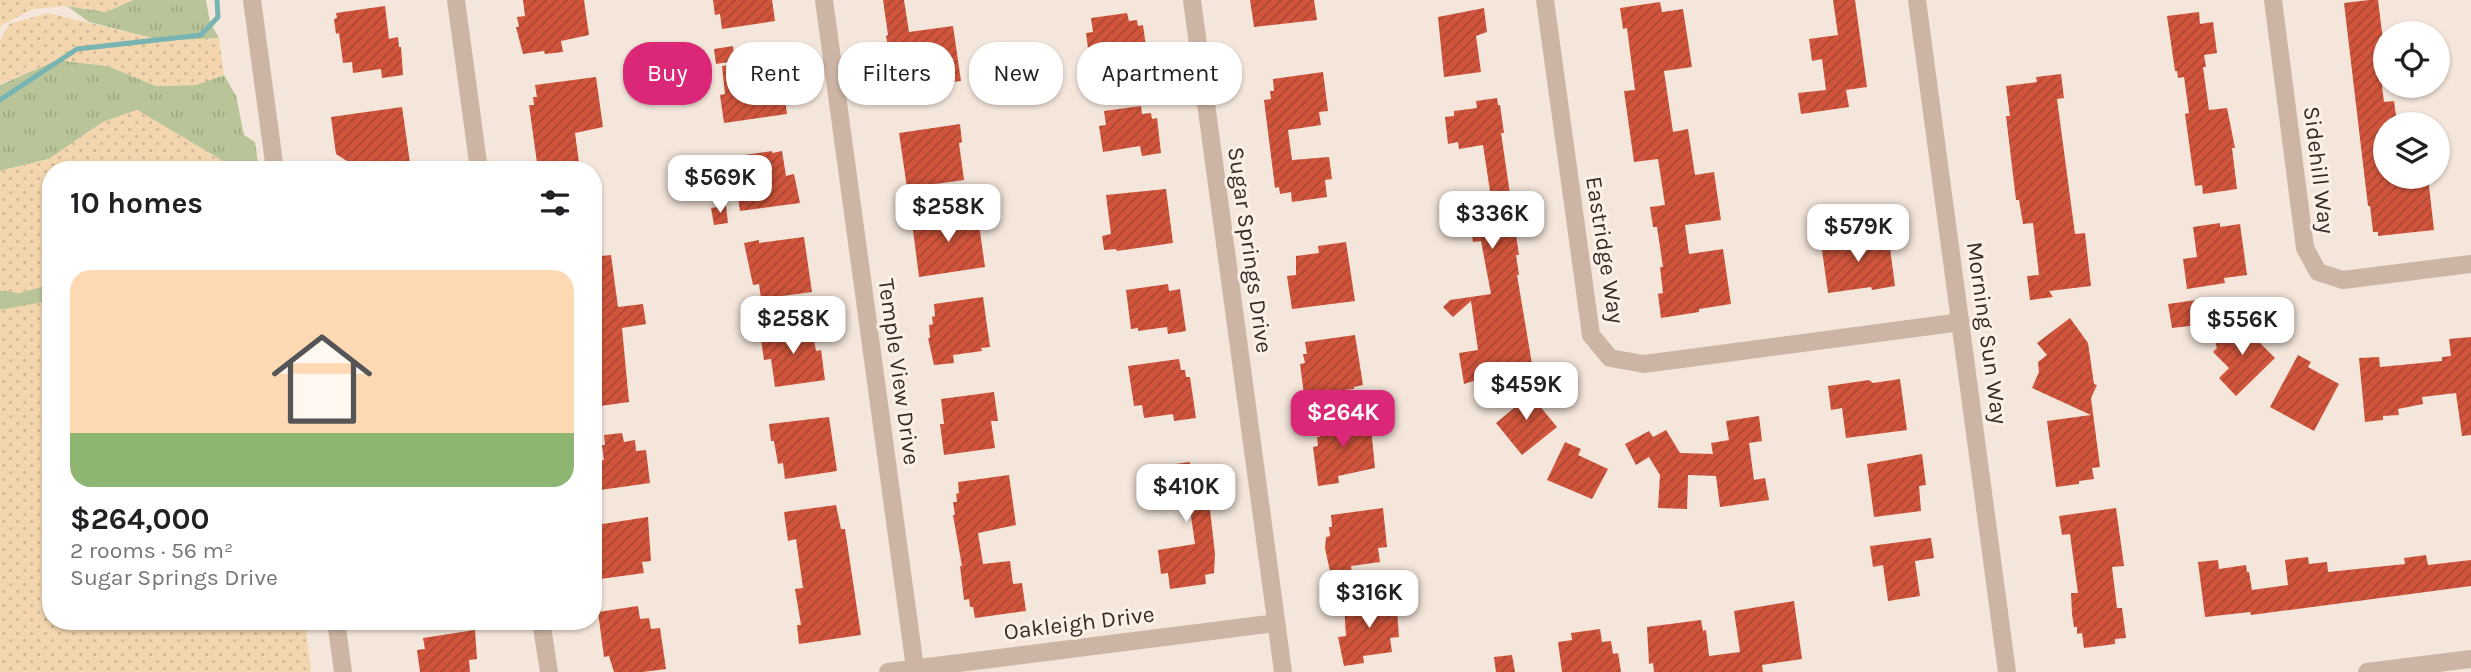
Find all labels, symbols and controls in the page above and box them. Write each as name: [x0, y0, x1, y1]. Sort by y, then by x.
map controls: [2373, 21, 2450, 189]
button: locate: [2373, 21, 2450, 98]
chip: Buy: [623, 42, 712, 105]
chip: Rent: [726, 42, 824, 105]
chip: Filters: [838, 42, 955, 105]
chip: New: [969, 42, 1063, 105]
chip: Apartment: [1077, 42, 1242, 105]
street label: Sidehill Way: [2298, 105, 2340, 236]
button: layers: [2373, 112, 2450, 189]
street label: Sugar Springs Drive: [1222, 145, 1278, 355]
pin: $569K: [671, 156, 769, 215]
text: $569K: [684, 164, 756, 191]
street label: Eastridge Way: [1580, 175, 1630, 326]
icon: filters: [536, 184, 574, 222]
pin: $258K: [899, 184, 997, 244]
text: 10 homes: [70, 185, 203, 221]
pin: $336K: [1443, 191, 1541, 251]
text: $258K: [911, 193, 985, 220]
text: $336K: [1455, 200, 1529, 227]
pin: $579K: [1809, 204, 1907, 264]
text: $579K: [1823, 213, 1893, 240]
street label: Morning Sun Way: [1961, 240, 2013, 426]
street label: Temple View Drive: [873, 277, 925, 467]
pin: $258K: [744, 296, 842, 356]
pin: $556K: [2193, 298, 2291, 357]
text: $258K: [756, 305, 830, 332]
text: $556K: [2206, 306, 2278, 333]
icon: home: [259, 316, 385, 442]
pin: $459K: [1477, 362, 1575, 422]
text: $459K: [1490, 371, 1562, 398]
pin: $264K: [1294, 391, 1392, 450]
text: $264K: [1307, 399, 1379, 426]
pin: $410K: [1137, 464, 1235, 524]
text: $410K: [1152, 473, 1220, 500]
text: $264,000: [70, 501, 209, 537]
text: 2 rooms · 56 m²: [70, 537, 233, 564]
text: Sugar Springs Drive: [70, 564, 278, 591]
pin: $316K: [1320, 570, 1418, 630]
text: $316K: [1335, 579, 1403, 606]
street label: Oakleigh Drive: [1002, 600, 1156, 646]

